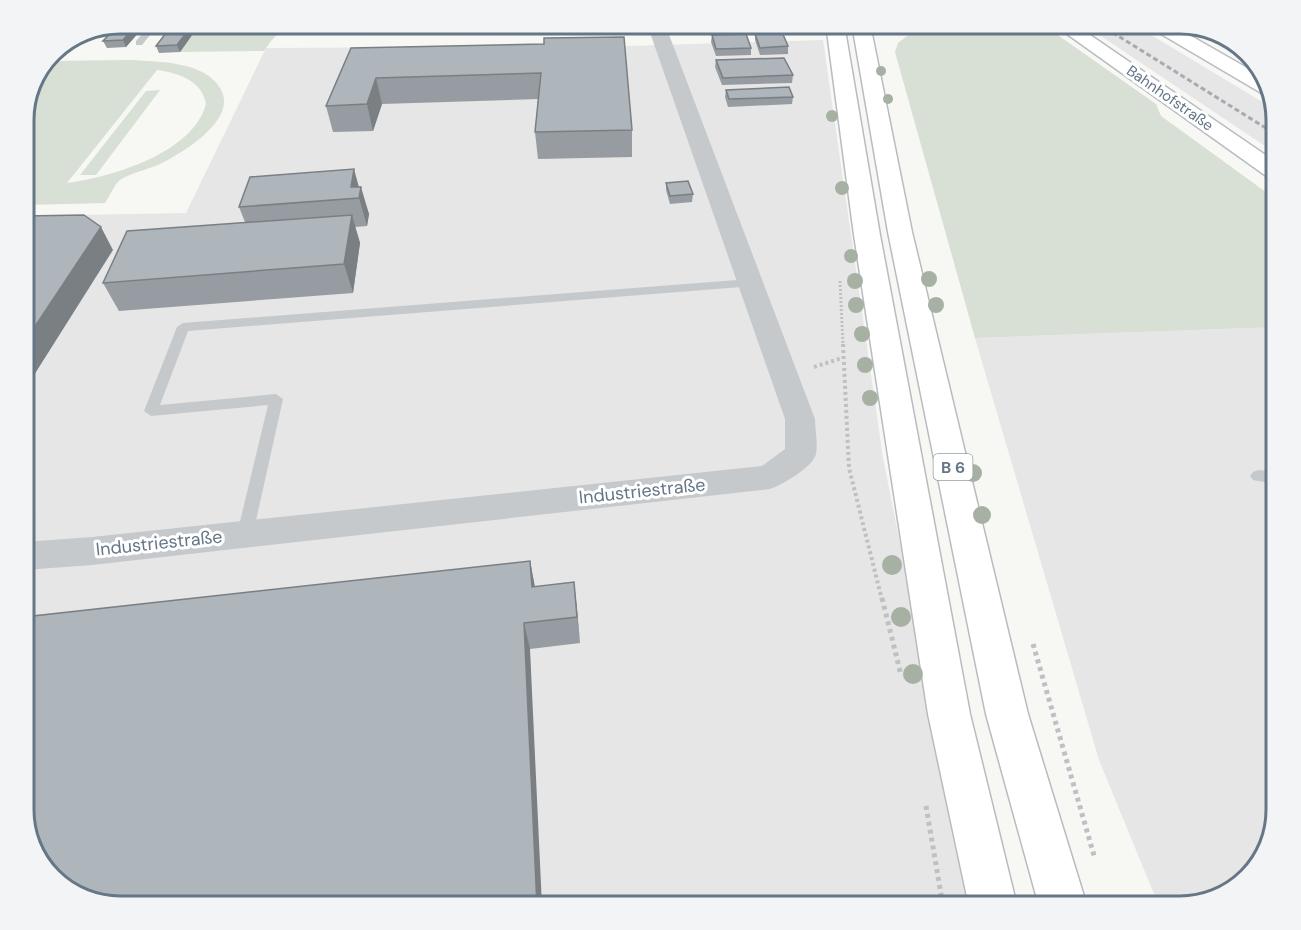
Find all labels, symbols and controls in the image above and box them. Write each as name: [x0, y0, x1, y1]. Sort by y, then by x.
street label: Bahnhofstraße: [1123, 61, 1217, 135]
road number: B 6: [934, 454, 972, 480]
street label: Industriestraße: [578, 472, 706, 510]
street label: Industriestraße: [95, 524, 223, 562]

